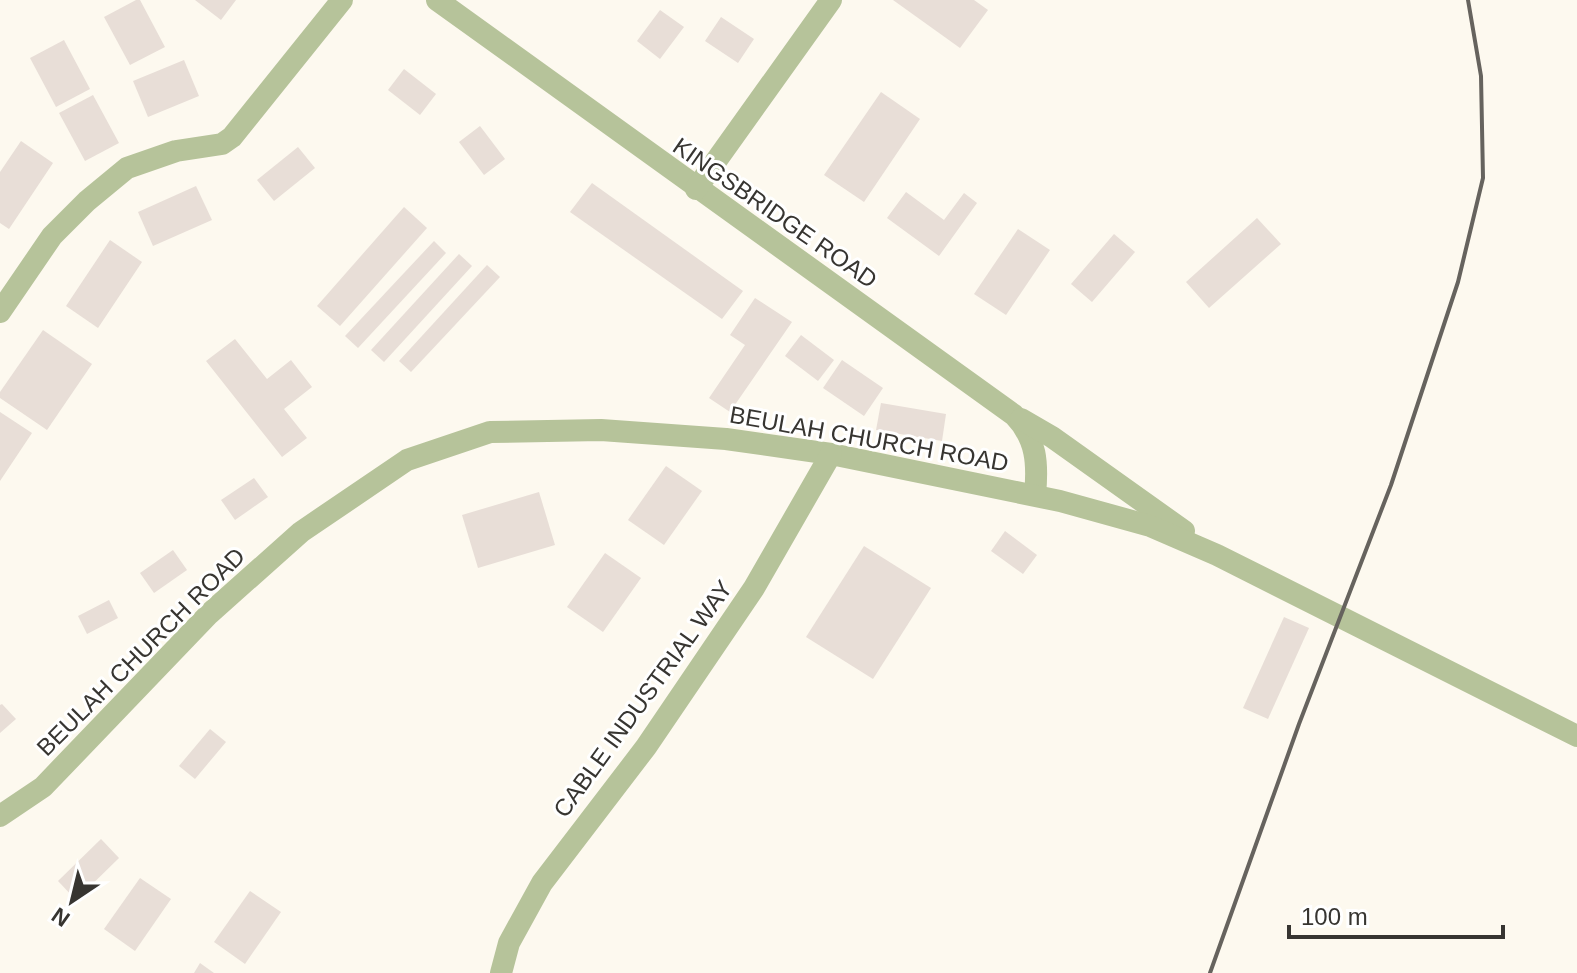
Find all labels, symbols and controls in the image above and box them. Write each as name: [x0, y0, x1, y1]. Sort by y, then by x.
street label: KINGSBRIDGE ROAD: [668, 132, 882, 293]
street label: BEULAH CHURCH ROAD: [728, 401, 1011, 476]
street label: BEULAH CHURCH ROAD: [31, 542, 250, 761]
street label: CABLE INDUSTRIAL WAY: [548, 575, 738, 822]
north arrow: [32, 861, 112, 941]
scale bar: [1289, 889, 1503, 939]
text: N: [47, 902, 74, 932]
text: 100 m: [1301, 903, 1368, 930]

